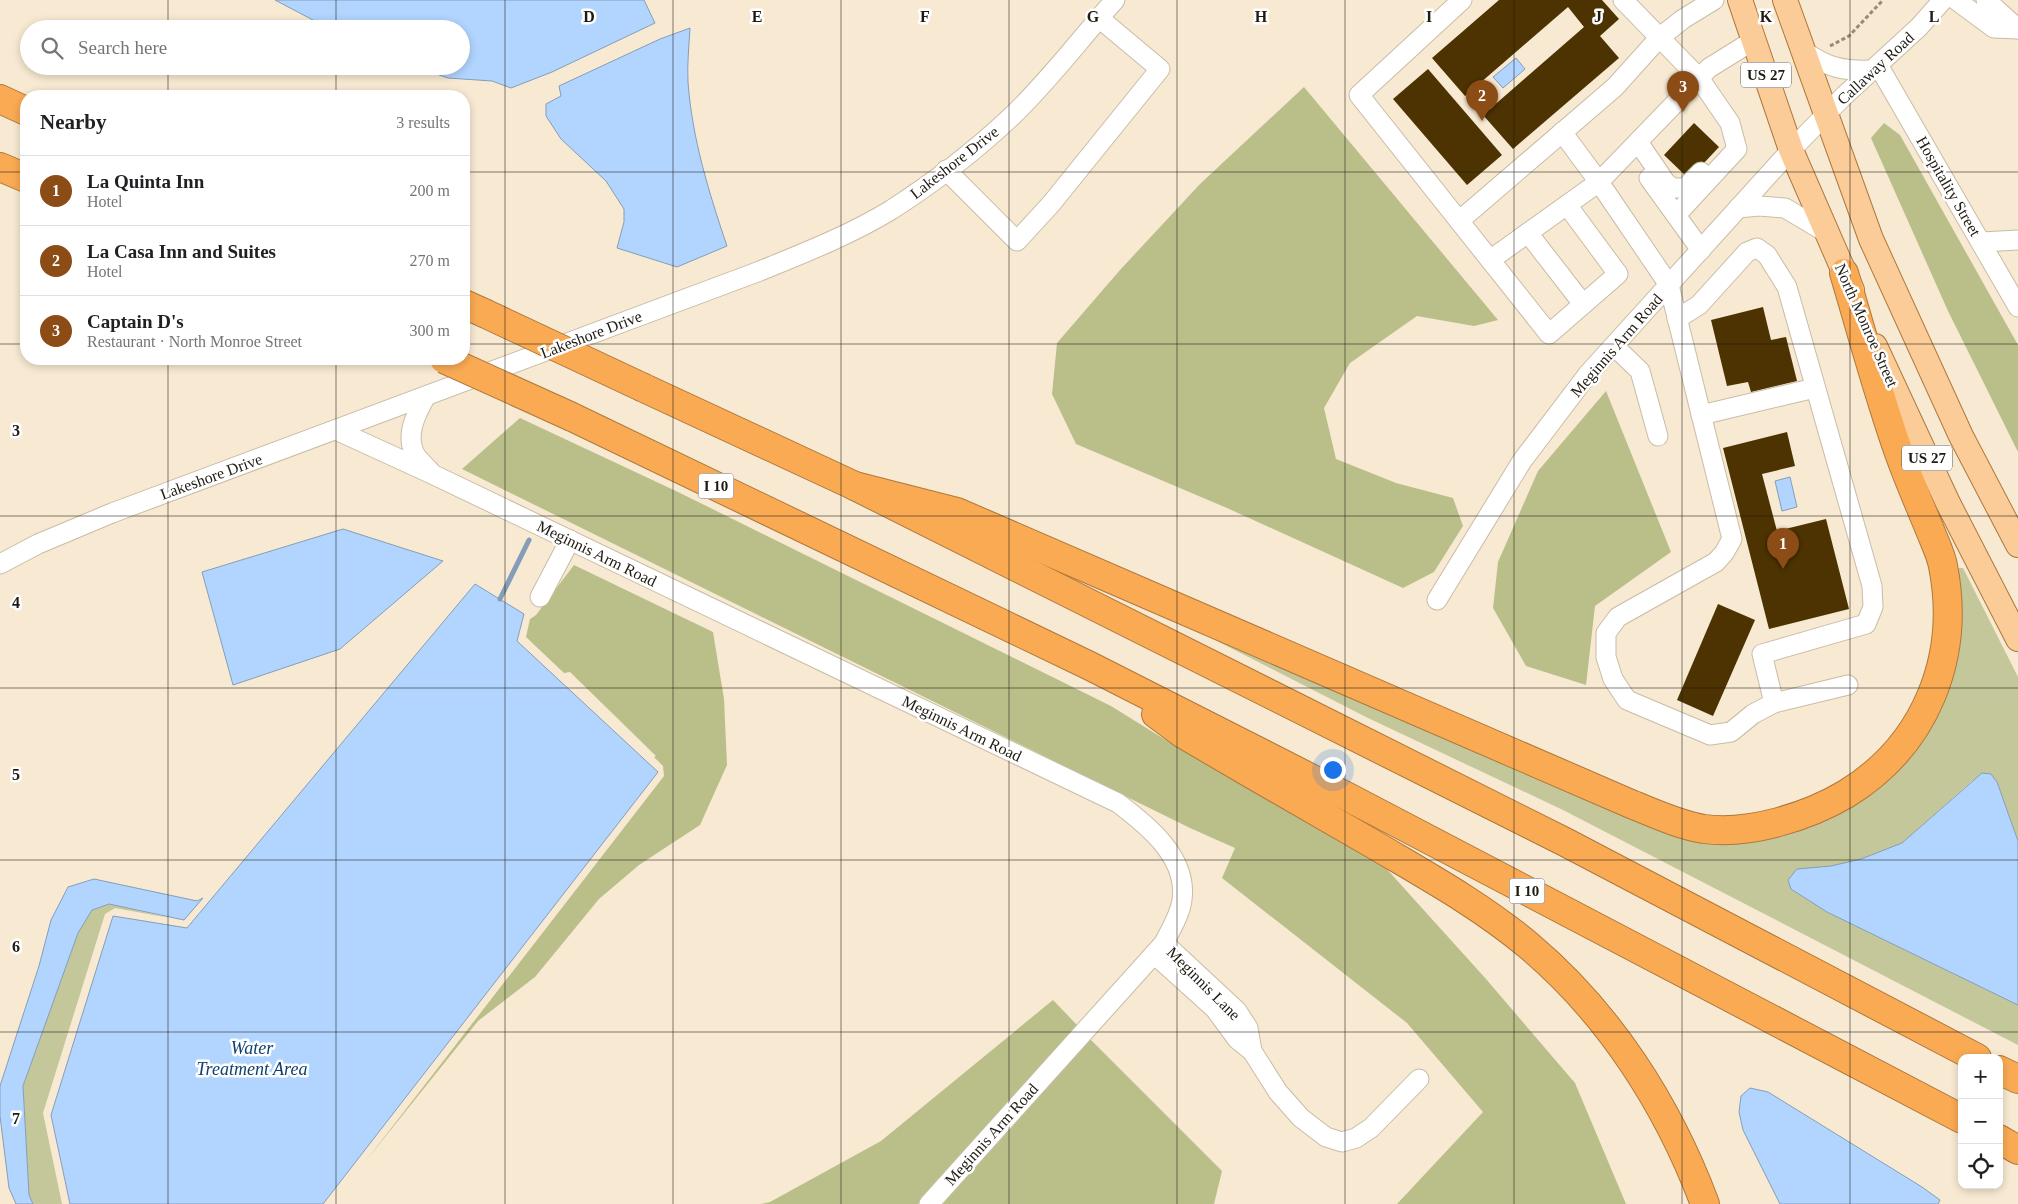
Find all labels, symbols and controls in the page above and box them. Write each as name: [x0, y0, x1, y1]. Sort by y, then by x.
text: D: [583, 8, 595, 25]
text: E: [752, 8, 762, 25]
text: F: [920, 8, 930, 25]
text: G: [1087, 8, 1100, 25]
text: H: [1255, 8, 1268, 25]
text: I: [1426, 8, 1432, 25]
text: J: [1594, 8, 1602, 25]
text: K: [1760, 8, 1773, 25]
text: L: [1929, 8, 1939, 25]
search box: [20, 20, 470, 75]
street label: Callaway Road: [1834, 29, 1918, 109]
icon: search: [38, 34, 66, 62]
text: Search here: [78, 37, 167, 58]
road number: US 27: [1741, 62, 1791, 88]
pin: 3: [1667, 71, 1699, 112]
pin: 2: [1466, 80, 1498, 121]
text: Nearby: [40, 110, 107, 134]
text: 3 results: [396, 114, 450, 131]
street label: Lakeshore Drive: [907, 123, 1002, 202]
street label: Hospitality Street: [1912, 133, 1984, 240]
text: La Quinta Inn: [87, 171, 204, 192]
text: 1: [52, 182, 60, 199]
text: 200 m: [410, 182, 450, 199]
text: Hotel: [87, 193, 123, 210]
text: La Casa Inn and Suites: [87, 241, 276, 262]
text: 2: [52, 252, 60, 269]
text: 270 m: [410, 252, 450, 269]
street label: North Monroe Street: [1832, 261, 1902, 390]
text: Hotel: [87, 263, 123, 280]
street label: Meginnis Arm Road: [1567, 290, 1666, 401]
street label: Lakeshore Drive: [538, 307, 644, 362]
text: Captain D's: [87, 311, 184, 332]
text: 3: [52, 322, 60, 339]
text: 300 m: [410, 322, 450, 339]
text: Restaurant · North Monroe Street: [87, 333, 302, 350]
text: 3: [12, 422, 20, 439]
road number: US 27: [1902, 446, 1952, 470]
street label: Lakeshore Drive: [158, 450, 264, 503]
road number: I 10: [698, 474, 734, 498]
street label: Meginnis Arm Road: [534, 517, 659, 591]
pin: 1: [1767, 528, 1799, 569]
text: 4: [12, 594, 20, 611]
street label: Meginnis Arm Road: [899, 692, 1024, 766]
your location: [1320, 757, 1346, 783]
text: 5: [12, 766, 20, 783]
road number: I 10: [1510, 878, 1544, 904]
text: 6: [12, 938, 20, 955]
street label: Meginnis Lane: [1163, 943, 1244, 1024]
water label: Water Treatment Area: [197, 1038, 307, 1079]
map controls: [1958, 1054, 2003, 1189]
button: +: [1958, 1054, 2003, 1099]
street label: Meginnis Arm Road: [941, 1080, 1042, 1189]
button: −: [1958, 1099, 2003, 1144]
text: 7: [12, 1110, 20, 1127]
button: locate: [1958, 1144, 2003, 1189]

